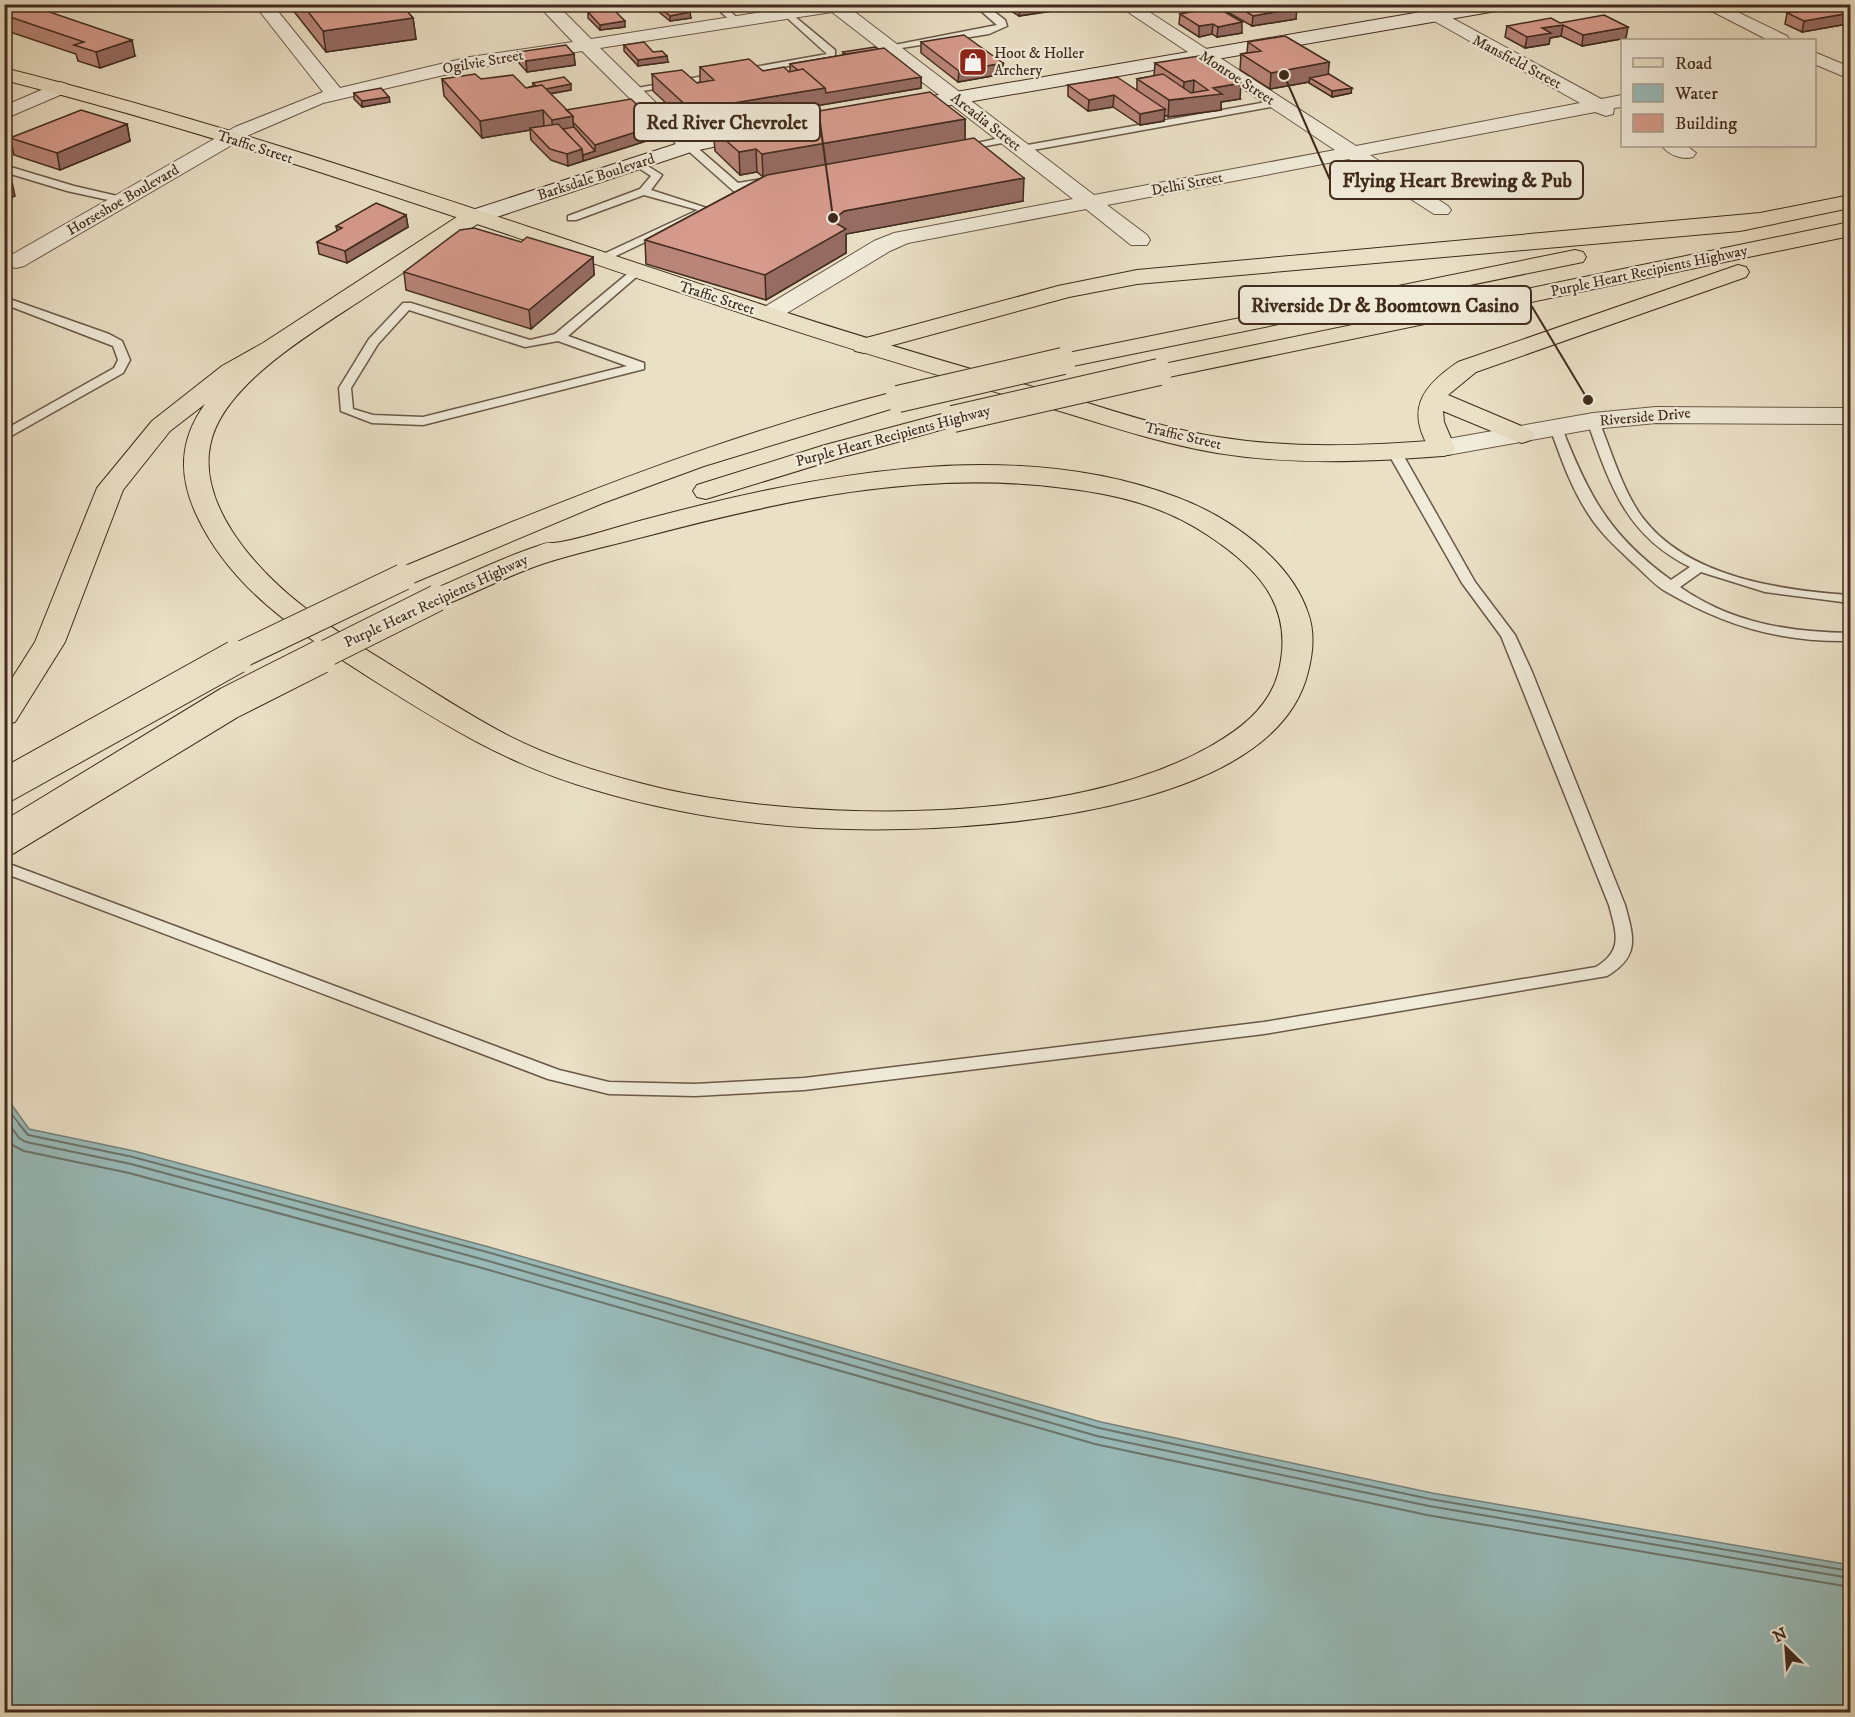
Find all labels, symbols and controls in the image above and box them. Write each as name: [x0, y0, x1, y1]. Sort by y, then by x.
street label: Mansfield Street: [1469, 31, 1565, 94]
legend: [1621, 39, 1816, 147]
place label: Hoot & Holler Archery: [994, 44, 1084, 80]
street label: Ogilvie Street: [441, 46, 525, 78]
shop icon: Hoot & Holler Archery: [957, 46, 989, 78]
street label: Monroe Street: [1196, 47, 1279, 110]
text: Road: [1675, 53, 1712, 75]
text: Water: [1674, 83, 1718, 105]
street label: Arcadia Street: [947, 89, 1025, 156]
callout: Red River Chevrolet: [634, 103, 820, 141]
text: Red River Chevrolet: [646, 111, 808, 136]
text: Building: [1675, 113, 1737, 135]
street label: Traffic Street: [215, 126, 296, 168]
street label: Barksdale Boulevard: [535, 149, 658, 205]
street label: Horseshoe Boulevard: [63, 160, 183, 240]
callout: Flying Heart Brewing & Pub: [1330, 161, 1583, 199]
street label: Delhi Street: [1150, 168, 1224, 200]
text: Flying Heart Brewing & Pub: [1342, 169, 1572, 194]
street label: Purple Heart Recipients Highway: [1549, 241, 1750, 301]
street label: Traffic Street: [677, 277, 758, 319]
callout: Riverside Dr & Boomtown Casino: [1239, 286, 1531, 324]
text: Riverside Dr & Boomtown Casino: [1251, 294, 1519, 319]
street label: Purple Heart Recipients Highway: [794, 401, 993, 471]
street label: Riverside Drive: [1599, 404, 1691, 430]
street label: Traffic Street: [1143, 418, 1224, 454]
street label: Purple Heart Recipients Highway: [341, 550, 532, 652]
north arrow: [1756, 1618, 1816, 1678]
text: N: [1770, 1623, 1790, 1647]

